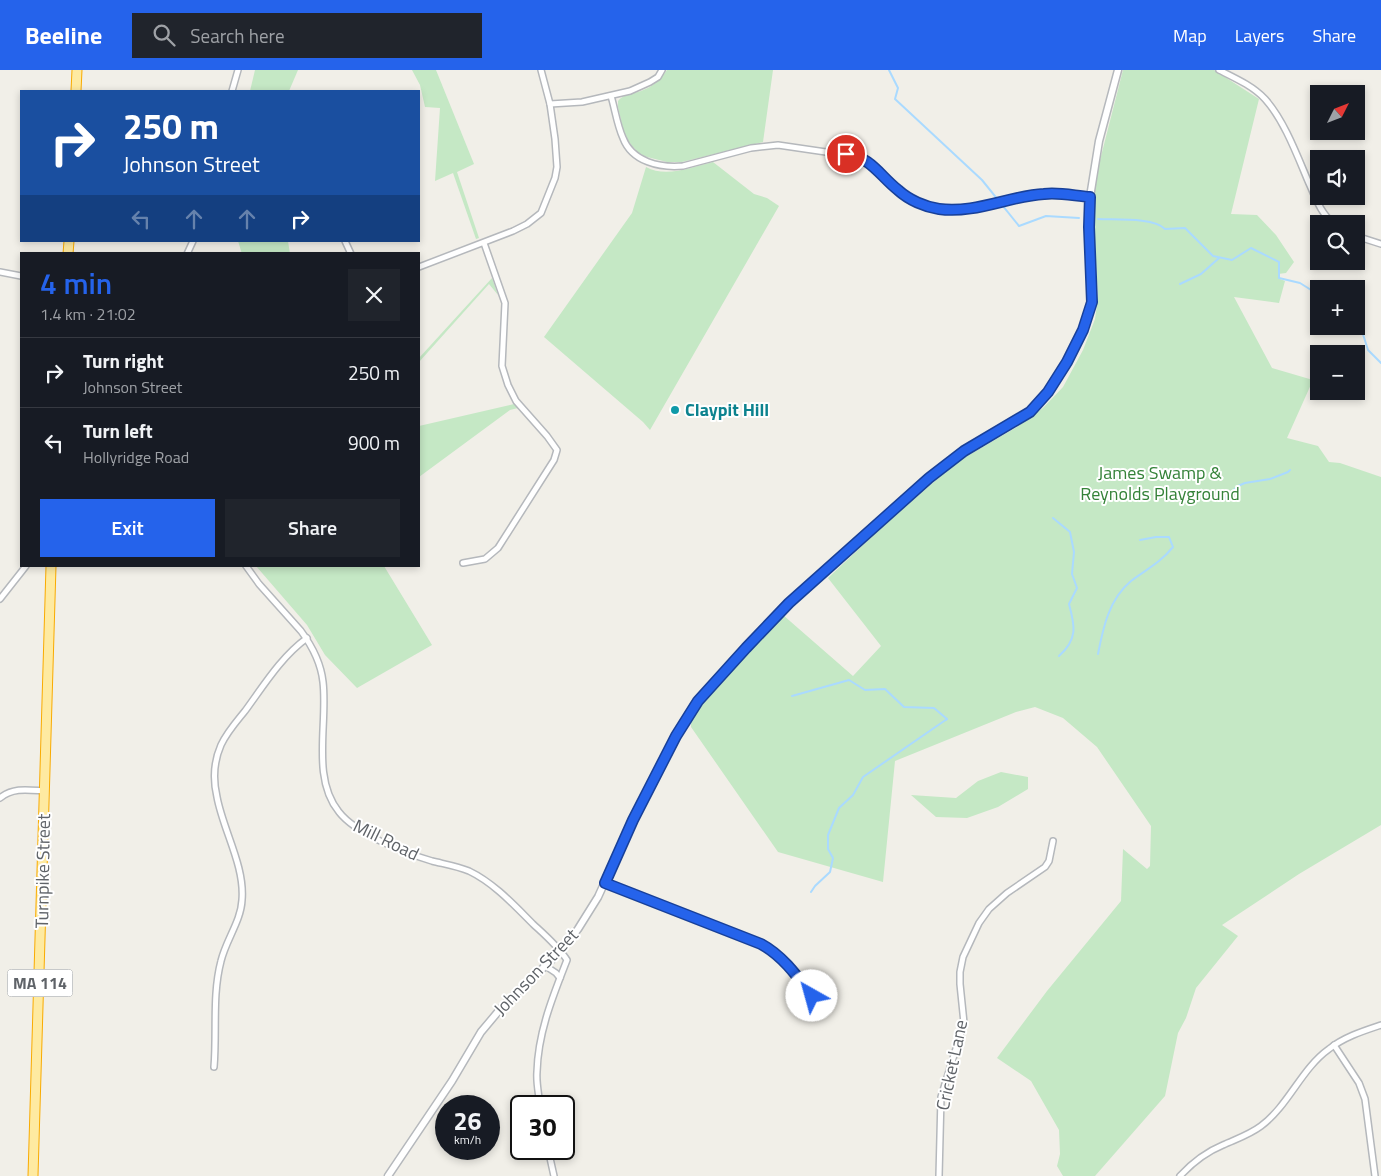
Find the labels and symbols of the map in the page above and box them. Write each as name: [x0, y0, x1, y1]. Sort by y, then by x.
north arrow: [1310, 85, 1365, 140]
pin: [825, 133, 867, 175]
place label: Claypit Hill: [685, 396, 769, 423]
marker: Claypit Hill: [669, 404, 681, 416]
park label: James Swamp & Reynolds Playground: [1080, 459, 1240, 507]
street label: Mill Road: [349, 812, 424, 867]
street label: Turnpike Street: [28, 813, 57, 929]
street label: Johnson Street: [487, 922, 585, 1021]
position arrow: [785, 969, 837, 1021]
road number: MA 114: [8, 970, 72, 996]
street label: Cricket Lane: [929, 1017, 974, 1113]
speed limit sign: 30: [510, 1095, 575, 1160]

